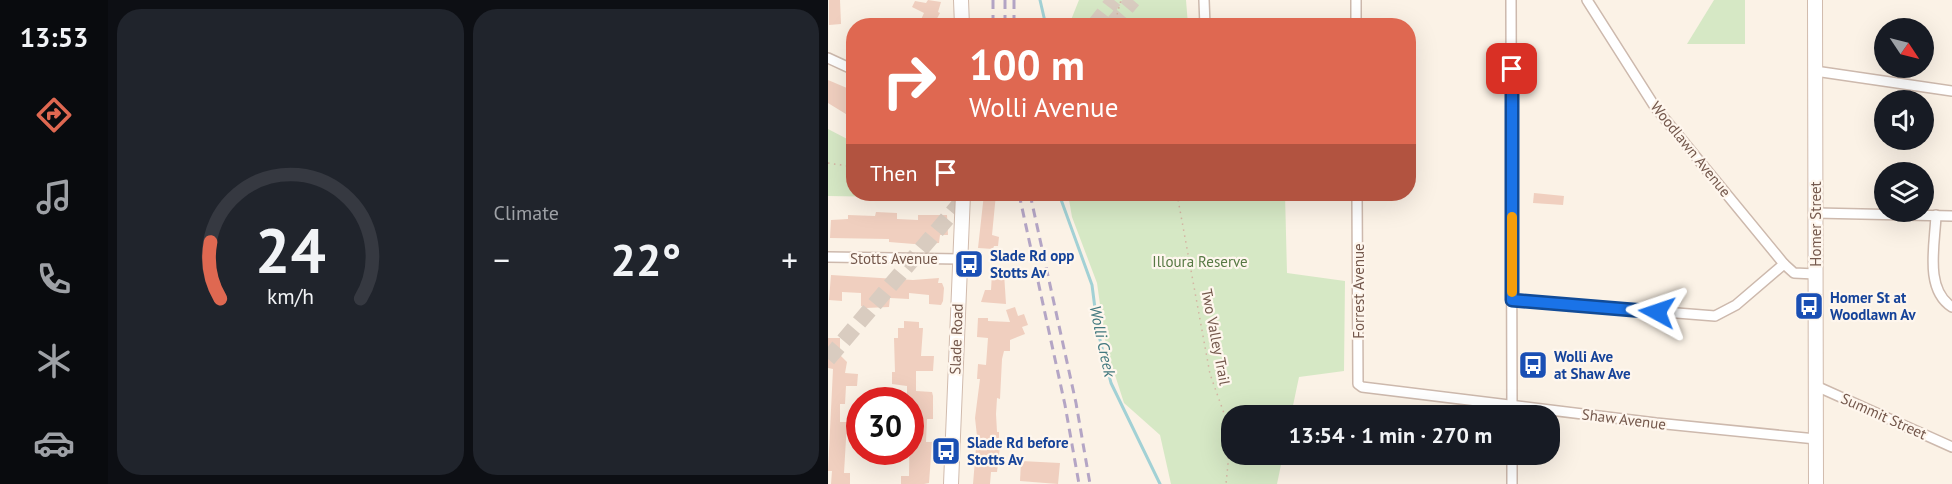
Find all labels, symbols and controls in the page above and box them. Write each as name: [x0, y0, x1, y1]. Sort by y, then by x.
north arrow: [1874, 18, 1934, 78]
map controls: [1874, 18, 1934, 222]
text: 13:53: [20, 20, 88, 54]
text: 100 m: [969, 37, 1085, 92]
icon: right: [870, 42, 948, 120]
pin: [1486, 43, 1537, 94]
icon: arrive: [1495, 52, 1528, 85]
text: Wolli Avenue: [969, 90, 1118, 124]
button: sound: [1874, 90, 1934, 150]
icon: directions: [33, 94, 75, 136]
street label: Woodlawn Avenue: [1647, 97, 1735, 201]
icon: arrive: [929, 156, 962, 189]
text: Then: [870, 159, 917, 187]
button: layers: [1874, 162, 1934, 222]
icon: music: [33, 176, 75, 218]
street label: Homer Street: [1806, 181, 1825, 267]
text: Climate: [494, 200, 559, 226]
text: 24: [255, 209, 326, 290]
text: 22°: [610, 230, 681, 288]
text: −: [494, 238, 510, 281]
text: +: [781, 238, 798, 281]
street label: Forrest Avenue: [1349, 243, 1368, 339]
place label: Slade Rd opp Stotts Av: [990, 246, 1074, 282]
bus stop icon: Slade Rd opp Stotts Av: [953, 248, 985, 280]
street label: Stotts Avenue: [850, 249, 938, 268]
park label: Illoura Reserve: [1152, 252, 1248, 271]
icon: phone: [33, 258, 75, 300]
position arrow: [1625, 280, 1689, 344]
text: km/h: [267, 282, 314, 310]
street label: Two Valley Trail: [1197, 287, 1235, 387]
place label: Homer St at Woodlawn Av: [1830, 288, 1917, 324]
bus stop icon: Homer St at Woodlawn Av: [1793, 290, 1825, 322]
street label: Slade Road: [945, 303, 967, 375]
water label: Wolli Creek: [1086, 303, 1121, 379]
icon: climate: [33, 340, 75, 382]
place label: Wolli Ave at Shaw Ave: [1554, 347, 1631, 383]
bus stop icon: Wolli Ave at Shaw Ave: [1517, 349, 1549, 381]
speed limit sign: 30: [846, 387, 924, 465]
street label: Summit Street: [1838, 389, 1930, 443]
street label: Shaw Avenue: [1581, 404, 1667, 434]
text: 13:54 · 1 min · 270 m: [1289, 421, 1492, 449]
icon: car: [33, 422, 75, 464]
place label: Slade Rd before Stotts Av: [967, 433, 1069, 469]
bus stop icon: Slade Rd before Stotts Av: [930, 435, 962, 467]

